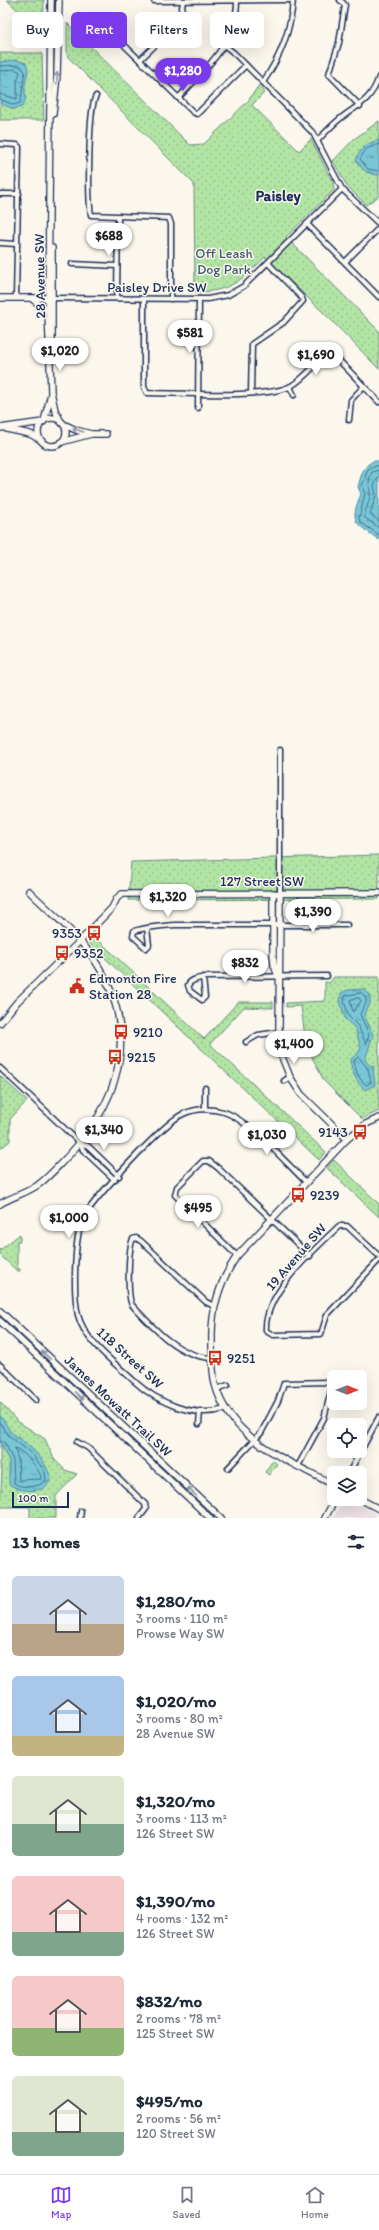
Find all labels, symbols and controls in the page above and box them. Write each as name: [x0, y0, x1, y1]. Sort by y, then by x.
chip: Buy: [12, 12, 63, 48]
chip: Rent: [71, 12, 127, 48]
chip: Filters: [135, 12, 202, 48]
chip: New: [210, 12, 264, 48]
pin: $1,280: [150, 58, 216, 92]
text: $1,280: [164, 63, 202, 78]
one-way arrow: [53, 72, 61, 85]
district label: Paisley: [256, 187, 301, 206]
pin: $688: [85, 223, 133, 257]
text: $688: [95, 228, 123, 243]
street label: 28 Avenue SW: [31, 233, 49, 319]
park label: Off Leash Dog Park: [195, 245, 253, 278]
street label: Paisley Drive SW: [107, 279, 207, 296]
pin: $581: [166, 320, 214, 354]
text: $581: [177, 325, 203, 340]
pin: $1,020: [27, 338, 93, 372]
pin: $1,690: [283, 342, 349, 376]
text: $1,020: [41, 343, 79, 358]
text: $1,690: [297, 347, 335, 362]
one-way arrow: [71, 426, 84, 433]
street label: 127 Street SW: [220, 873, 304, 890]
pin: $1,320: [135, 884, 201, 918]
text: $1,320: [149, 889, 187, 904]
pin: $1,390: [280, 899, 346, 933]
text: $1,390: [294, 904, 332, 919]
bus stop icon: 9353: [85, 924, 103, 942]
place label: 9353: [52, 925, 82, 942]
bus stop icon: 9352: [53, 944, 71, 962]
place label: 9352: [74, 945, 104, 962]
pin: $832: [221, 950, 269, 984]
text: $832: [231, 955, 259, 970]
place label: Edmonton Fire Station 28: [89, 970, 177, 1003]
public building icon: Edmonton Fire Station 28: [68, 977, 86, 995]
bus stop icon: 9210: [112, 1023, 130, 1041]
place label: 9210: [133, 1024, 163, 1041]
pin: $1,400: [261, 1031, 327, 1065]
text: $1,400: [274, 1036, 314, 1051]
bus stop icon: 9215: [106, 1048, 124, 1066]
place label: 9215: [127, 1049, 156, 1066]
pin: $1,340: [71, 1117, 137, 1151]
text: $1,340: [85, 1122, 123, 1137]
pin: $1,030: [234, 1122, 300, 1156]
bus stop icon: 9143: [351, 1123, 369, 1141]
place label: 9143: [318, 1124, 348, 1141]
text: $1,030: [248, 1127, 286, 1142]
bus stop icon: 9239: [289, 1186, 307, 1204]
place label: 9239: [310, 1187, 340, 1204]
pin: $495: [174, 1195, 222, 1229]
text: $495: [184, 1200, 212, 1215]
pin: $1,000: [36, 1205, 102, 1239]
text: $1,000: [49, 1210, 89, 1225]
street label: 19 Avenue SW: [262, 1220, 330, 1294]
street label: 118 Street SW: [93, 1324, 167, 1392]
bus stop icon: 9251: [206, 1349, 224, 1367]
one-way arrow: [41, 1350, 51, 1360]
place label: 9251: [227, 1350, 256, 1367]
street label: James Mowatt Trail SW: [61, 1352, 175, 1460]
north arrow: [327, 1370, 367, 1410]
map controls: [327, 1370, 367, 1506]
one-way arrow: [74, 1391, 84, 1401]
button: locate: [327, 1418, 367, 1458]
button: layers: [327, 1466, 367, 1506]
one-way arrow: [187, 1487, 197, 1496]
scale bar: [12, 1490, 69, 1509]
text: 100 m: [18, 1492, 48, 1505]
icon: filters: [345, 1531, 367, 1553]
text: 13 homes: [12, 1532, 80, 1552]
text: $1,280/mo: [136, 1591, 215, 1611]
icon: home: [44, 1592, 92, 1640]
text: 3 rooms · 110 m²: [136, 1611, 228, 1626]
text: Prowse Way SW: [136, 1626, 224, 1641]
text: $1,020/mo: [136, 1691, 217, 1711]
icon: home: [44, 1692, 92, 1740]
text: 3 rooms · 80 m²: [136, 1711, 223, 1726]
text: 28 Avenue SW: [136, 1726, 215, 1741]
text: $1,320/mo: [136, 1791, 215, 1811]
icon: home: [44, 1792, 92, 1840]
text: 3 rooms · 113 m²: [136, 1811, 227, 1826]
text: 126 Street SW: [136, 1826, 214, 1841]
text: $1,390/mo: [136, 1891, 215, 1911]
icon: home: [44, 1892, 92, 1940]
text: 4 rooms · 132 m²: [136, 1911, 228, 1926]
text: 126 Street SW: [136, 1926, 214, 1941]
text: $832/mo: [136, 1991, 202, 2011]
icon: home: [44, 1992, 92, 2040]
text: 2 rooms · 78 m²: [136, 2011, 221, 2026]
text: 125 Street SW: [136, 2026, 214, 2041]
text: $495/mo: [136, 2091, 203, 2111]
icon: home: [44, 2092, 92, 2140]
text: 2 rooms · 56 m²: [136, 2111, 221, 2126]
text: 120 Street SW: [136, 2126, 216, 2141]
tab: Map: [50, 2184, 72, 2221]
tab: Saved: [173, 2184, 201, 2221]
tab: Home: [301, 2184, 329, 2221]

